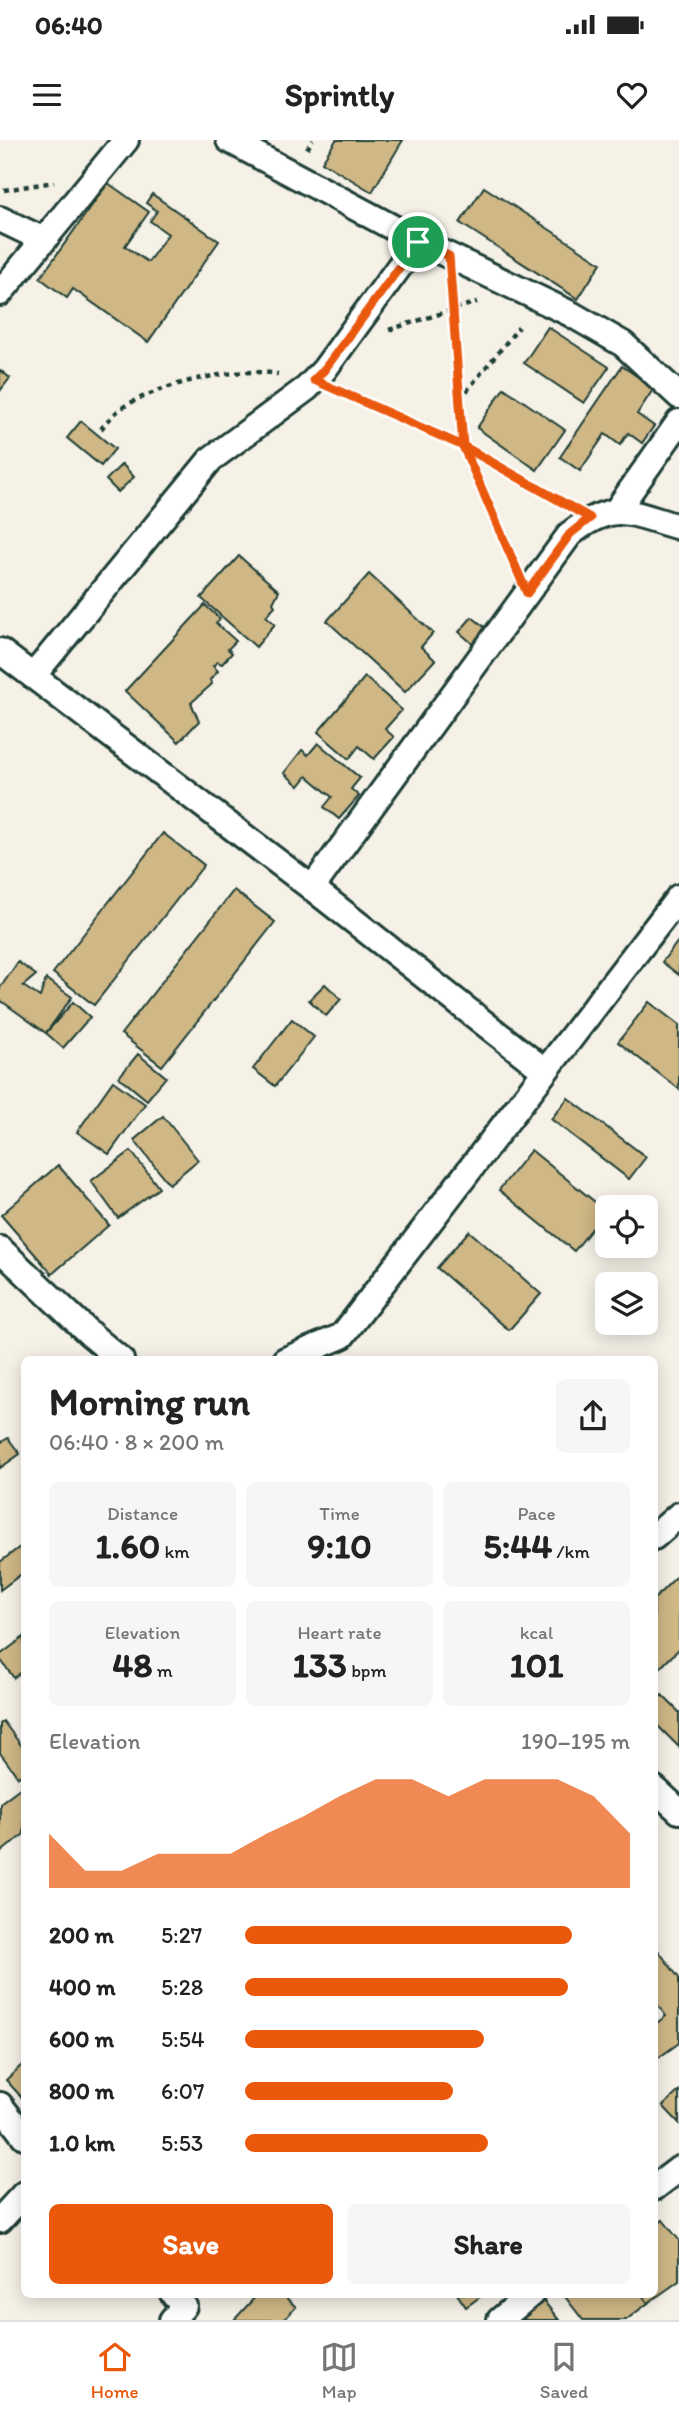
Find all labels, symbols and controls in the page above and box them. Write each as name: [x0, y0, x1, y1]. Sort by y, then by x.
text: 06:40: [35, 9, 103, 41]
icon: menu: [28, 76, 66, 114]
text: Sprintly: [285, 76, 394, 114]
icon: heart: [613, 76, 651, 114]
pin: [388, 212, 448, 272]
icon: arrive: [399, 223, 437, 261]
map controls: [595, 1195, 658, 1335]
button: locate: [595, 1195, 658, 1258]
button: layers: [595, 1272, 658, 1335]
text: Morning run: [49, 1379, 250, 1425]
button: share: [556, 1379, 630, 1453]
text: 06:40 · 8 × 200 m: [49, 1428, 224, 1456]
text: Distance: [107, 1502, 178, 1525]
text: Time: [319, 1502, 360, 1525]
text: Pace: [517, 1502, 556, 1525]
text: 1.60: [95, 1525, 160, 1567]
text: 9:10: [307, 1525, 372, 1567]
text: 5:44: [483, 1525, 552, 1567]
text: km: [160, 1540, 190, 1563]
text: /km: [552, 1540, 590, 1563]
text: Elevation: [105, 1621, 180, 1644]
text: Heart rate: [297, 1621, 382, 1644]
text: kcal: [520, 1621, 553, 1644]
text: 48: [112, 1644, 152, 1686]
text: 133: [293, 1644, 347, 1686]
text: 101: [509, 1644, 564, 1686]
text: m: [152, 1659, 173, 1682]
text: bpm: [347, 1659, 386, 1682]
text: Elevation: [49, 1727, 140, 1755]
text: 190–195 m: [521, 1727, 630, 1755]
text: 200 m: [49, 1921, 114, 1949]
text: 5:27: [161, 1921, 202, 1949]
text: 400 m: [49, 1973, 116, 2001]
text: 5:28: [161, 1973, 203, 2001]
text: 600 m: [49, 2025, 114, 2053]
text: 5:54: [161, 2025, 205, 2053]
text: 800 m: [49, 2077, 114, 2105]
text: 6:07: [161, 2077, 204, 2105]
text: 1.0 km: [49, 2129, 115, 2157]
text: 5:53: [161, 2129, 203, 2157]
button: Save: [49, 2204, 333, 2284]
button: Share: [347, 2204, 630, 2284]
tab: Home: [91, 2338, 139, 2403]
tab: Map: [320, 2338, 358, 2403]
tab: Saved: [540, 2338, 588, 2403]

